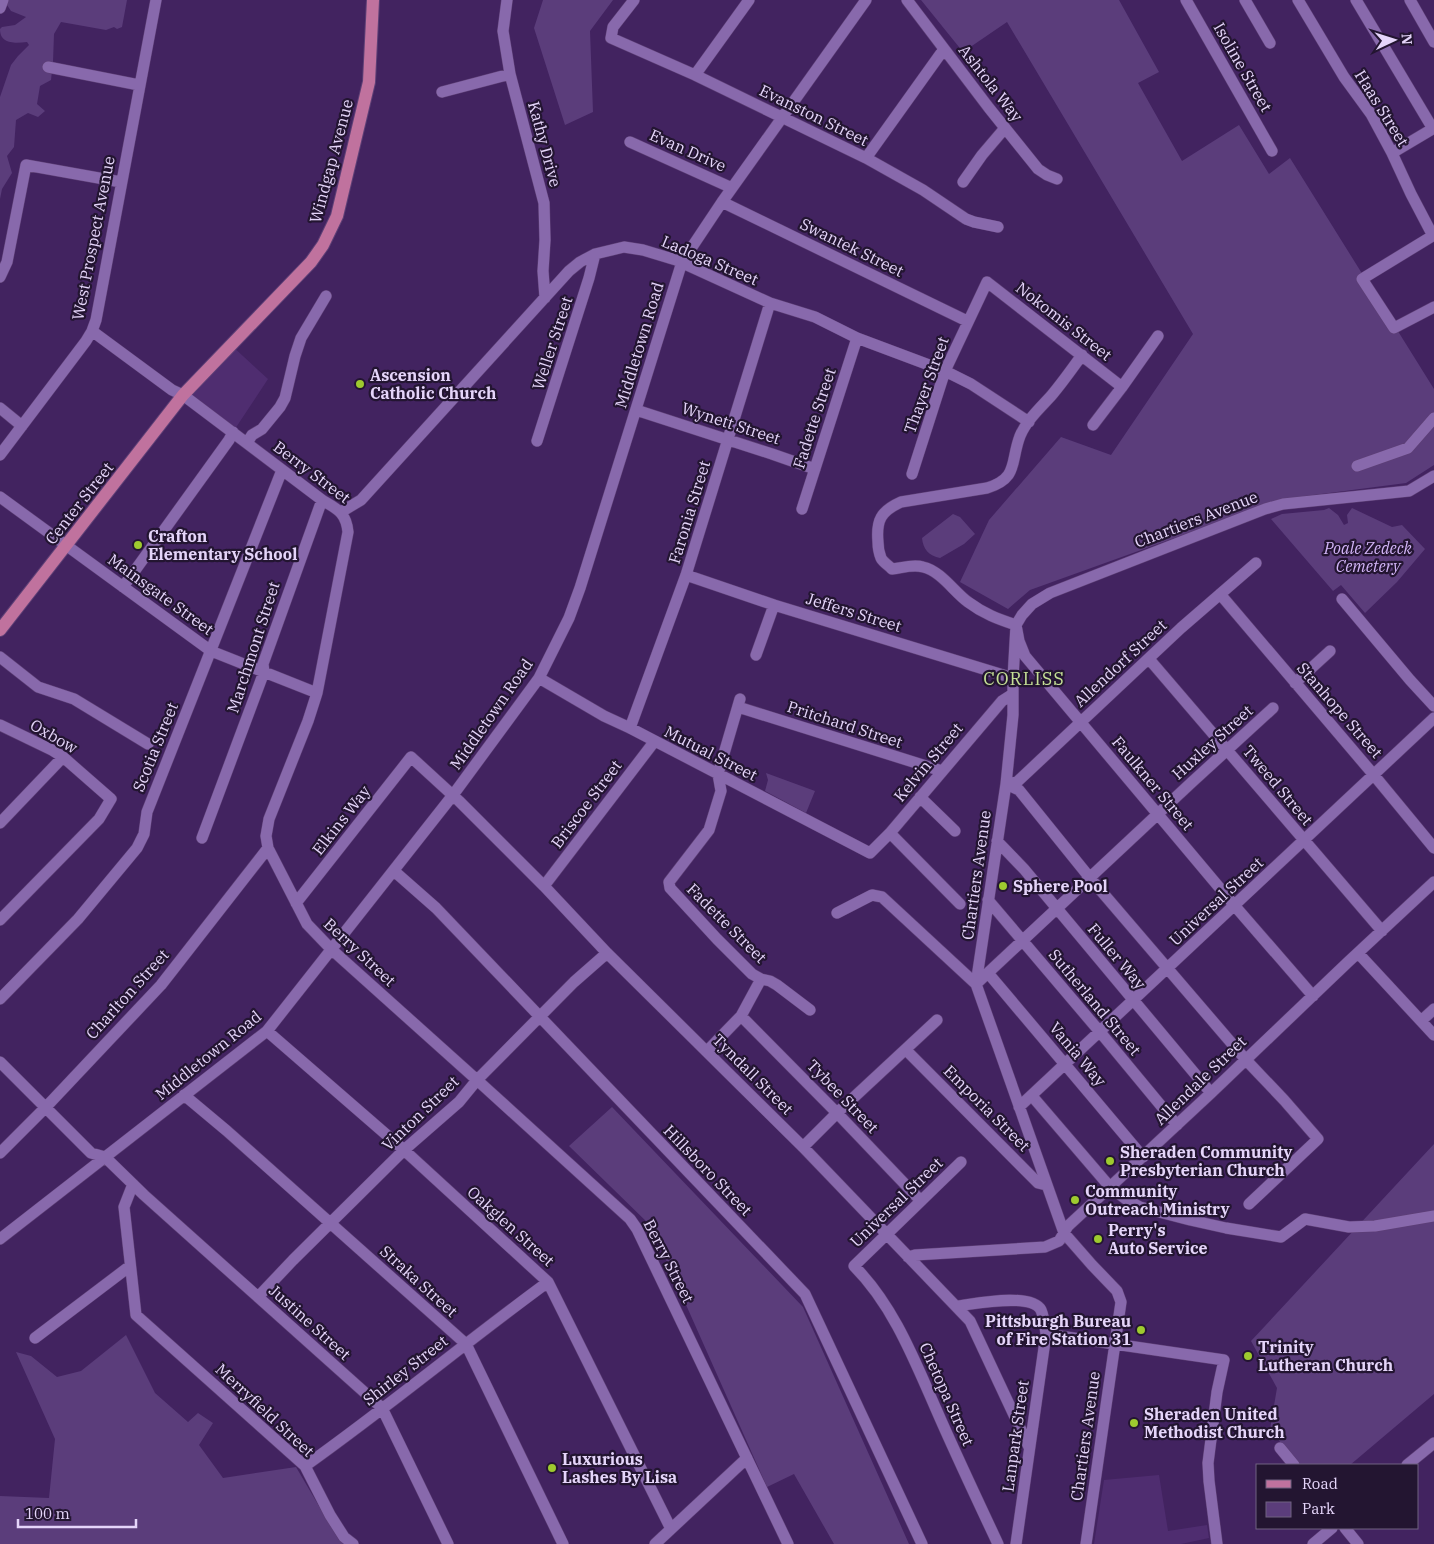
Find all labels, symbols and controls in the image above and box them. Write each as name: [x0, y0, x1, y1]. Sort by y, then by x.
north arrow: [1369, 15, 1419, 65]
street label: Isoline Street: [1209, 19, 1277, 115]
text: N: [1398, 33, 1416, 45]
street label: Ashtola Way: [955, 40, 1028, 126]
street label: Haas Street: [1351, 66, 1414, 150]
street label: Evanston Street: [756, 80, 872, 150]
street label: Windgap Avenue: [305, 97, 357, 225]
street label: Kathy Drive: [524, 99, 566, 189]
street label: Evan Drive: [647, 124, 729, 176]
street label: West Prospect Avenue: [67, 154, 119, 322]
street label: Swantek Street: [797, 213, 907, 281]
street label: Ladoga Street: [659, 231, 762, 289]
street label: Nokomis Street: [1012, 277, 1116, 365]
street label: Middletown Road: [610, 279, 668, 411]
street label: Weller Street: [527, 293, 577, 392]
street label: Thayer Street: [899, 333, 953, 436]
place label: Ascension Catholic Church: [370, 365, 496, 403]
street label: Fadette Street: [788, 365, 840, 471]
marker: Ascension Catholic Church: [354, 378, 366, 390]
street label: Wynett Street: [679, 398, 783, 448]
street label: Berry Street: [270, 437, 355, 508]
street label: Center Street: [41, 458, 118, 548]
street label: Faronia Street: [664, 458, 714, 566]
street label: Chartiers Avenue: [1132, 486, 1260, 552]
place label: Crafton Elementary School: [148, 526, 297, 564]
park label: Poale Zedeck Cemetery: [1323, 538, 1413, 576]
marker: Crafton Elementary School: [132, 539, 144, 551]
street label: Mainsgate Street: [104, 549, 218, 639]
street label: Marchmont Street: [222, 579, 284, 715]
street label: Jeffers Street: [804, 588, 904, 636]
street label: Allendorf Street: [1070, 615, 1171, 711]
street label: Middletown Road: [445, 654, 537, 773]
street label: Stanhope Street: [1293, 658, 1387, 762]
district label: CORLISS: [983, 667, 1065, 690]
street label: Pritchard Street: [785, 696, 906, 752]
street label: Scotia Street: [128, 699, 182, 795]
street label: Huxley Street: [1167, 700, 1257, 784]
street label: Oxbow: [27, 714, 82, 758]
street label: Kelvin Street: [889, 718, 967, 805]
street label: Mutual Street: [661, 721, 761, 785]
street label: Faulkner Street: [1108, 732, 1198, 834]
street label: Tweed Street: [1239, 741, 1318, 829]
street label: Briscoe Street: [546, 756, 626, 852]
street label: Elkins Way: [308, 781, 375, 859]
street label: Chartiers Avenue: [957, 809, 995, 941]
street label: Universal Street: [1165, 852, 1267, 950]
place label: Sphere Pool: [1013, 876, 1108, 896]
street label: Fadette Street: [683, 879, 771, 967]
marker: Sphere Pool: [997, 880, 1009, 892]
street label: Berry Street: [320, 914, 400, 991]
street label: Fuller Way: [1084, 919, 1151, 993]
street label: Charlton Street: [81, 944, 173, 1043]
street label: Sutherland Street: [1045, 945, 1146, 1060]
street label: Middletown Road: [151, 1006, 265, 1104]
street label: Vania Way: [1045, 1018, 1111, 1091]
street label: Tyndall Street: [708, 1029, 798, 1119]
street label: Allendale Street: [1150, 1031, 1250, 1129]
street label: Tybee Street: [803, 1055, 883, 1137]
street label: Emporia Street: [940, 1061, 1035, 1156]
street label: Vinton Street: [377, 1071, 463, 1155]
street label: Hillsboro Street: [660, 1120, 757, 1220]
place label: Sheraden Community Presbyterian Church: [1120, 1142, 1293, 1180]
street label: Universal Street: [846, 1153, 947, 1251]
marker: Sheraden Community Presbyterian Church: [1104, 1155, 1116, 1167]
place label: Community Outreach Ministry: [1085, 1181, 1230, 1219]
street label: Oakglen Street: [463, 1182, 559, 1271]
marker: Community Outreach Ministry: [1069, 1194, 1081, 1206]
street label: Berry Street: [639, 1216, 699, 1306]
place label: Perry's Auto Service: [1108, 1220, 1208, 1258]
marker: Perry's Auto Service: [1092, 1233, 1104, 1245]
street label: Straka Street: [376, 1241, 462, 1321]
street label: Justine Street: [265, 1280, 355, 1364]
place label: Pittsburgh Bureau of Fire Station 31: [985, 1311, 1131, 1349]
marker: Pittsburgh Bureau of Fire Station 31: [1135, 1324, 1147, 1336]
street label: Shirley Street: [359, 1331, 452, 1409]
place label: Trinity Lutheran Church: [1258, 1337, 1393, 1375]
street label: Chetopa Street: [915, 1339, 979, 1449]
marker: Trinity Lutheran Church: [1242, 1350, 1254, 1362]
street label: Merryfield Street: [211, 1359, 319, 1461]
street label: Chartiers Avenue: [1066, 1370, 1104, 1502]
street label: Lanpark Street: [997, 1379, 1033, 1493]
place label: Sheraden United Methodist Church: [1144, 1404, 1285, 1442]
marker: Sheraden United Methodist Church: [1128, 1417, 1140, 1429]
place label: Luxurious Lashes By Lisa: [562, 1449, 677, 1487]
marker: Luxurious Lashes By Lisa: [546, 1462, 558, 1474]
legend: [1256, 1464, 1419, 1529]
text: Road: [1302, 1474, 1338, 1493]
scale bar: [18, 1496, 135, 1528]
text: Park: [1302, 1499, 1335, 1518]
text: 100 m: [25, 1504, 70, 1523]

